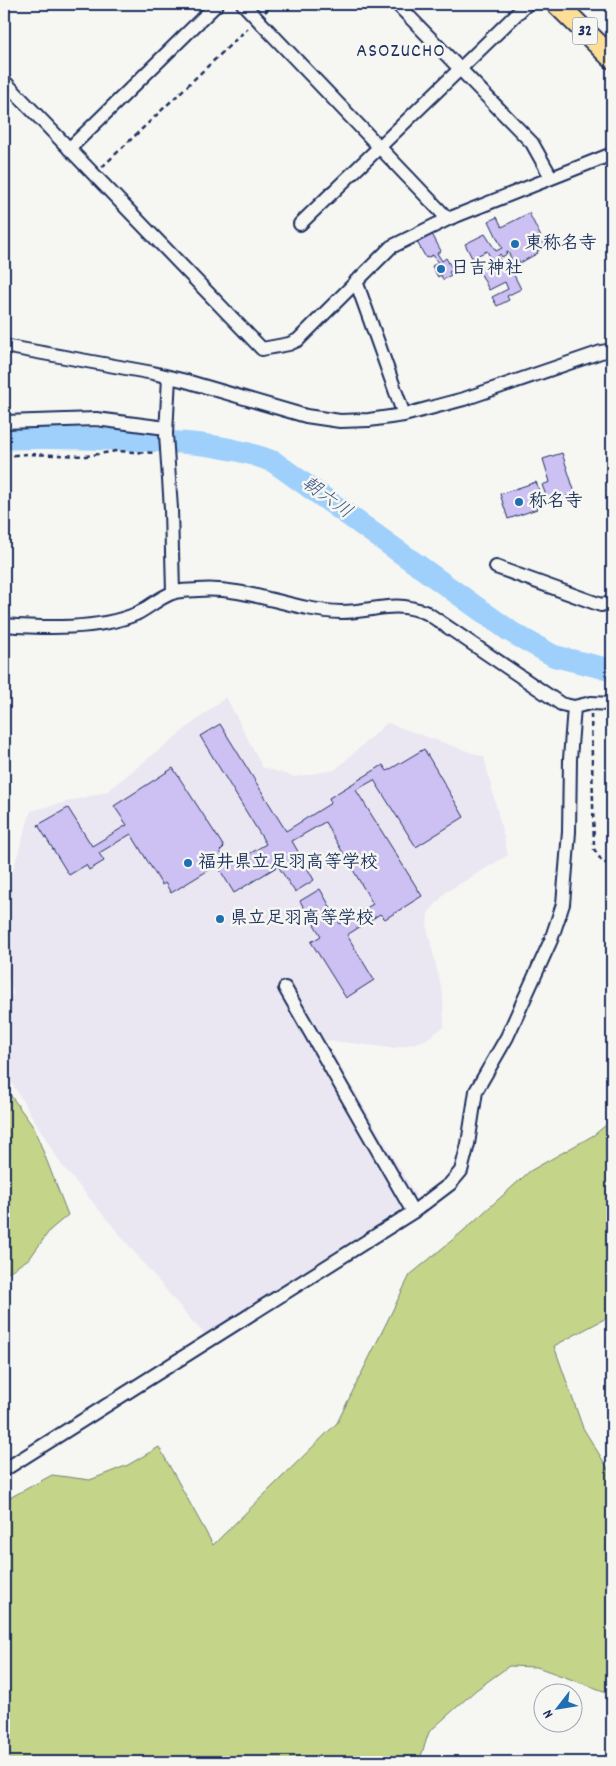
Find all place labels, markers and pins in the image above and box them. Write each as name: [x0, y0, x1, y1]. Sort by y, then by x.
place label: 東称名寺: [525, 232, 597, 257]
marker: 東称名寺: [509, 238, 521, 250]
place label: 日吉神社: [451, 257, 523, 282]
marker: 日吉神社: [435, 263, 447, 275]
place label: 称名寺: [529, 490, 583, 515]
marker: 称名寺: [513, 496, 525, 508]
place label: 福井県立足羽高等学校: [198, 851, 378, 876]
marker: 福井県立足羽高等学校: [182, 857, 194, 869]
place label: 県立足羽高等学校: [230, 907, 374, 932]
marker: 県立足羽高等学校: [214, 913, 226, 925]

